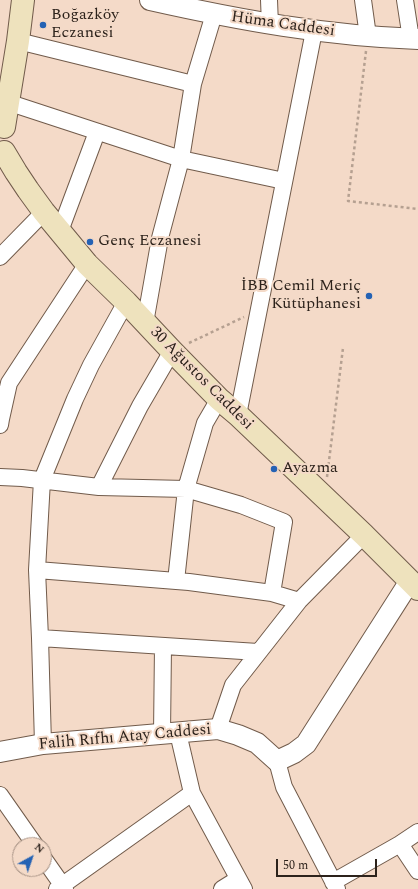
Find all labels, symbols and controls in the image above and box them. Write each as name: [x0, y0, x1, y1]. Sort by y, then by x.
place label: Boğazköy Eczanesi: [51, 6, 119, 44]
street label: Hüma Caddesi: [230, 8, 336, 42]
marker: Boğazköy Eczanesi: [38, 20, 48, 30]
place label: Genç Eczanesi: [98, 232, 202, 252]
marker: Genç Eczanesi: [85, 237, 95, 247]
place label: İBB Cemil Meriç Kütüphanesi: [241, 277, 361, 315]
marker: İBB Cemil Meriç Kütüphanesi: [364, 291, 374, 301]
street label: 30 Ağustos Caddesi: [145, 323, 257, 435]
place label: Ayazma: [282, 459, 338, 479]
marker: Ayazma: [269, 464, 279, 474]
street label: Falih Rıfhı Atay Caddesi: [38, 721, 212, 755]
north arrow: [12, 837, 52, 877]
text: N: [30, 839, 48, 858]
scale bar: [278, 851, 379, 877]
text: 50 m: [283, 856, 308, 875]

